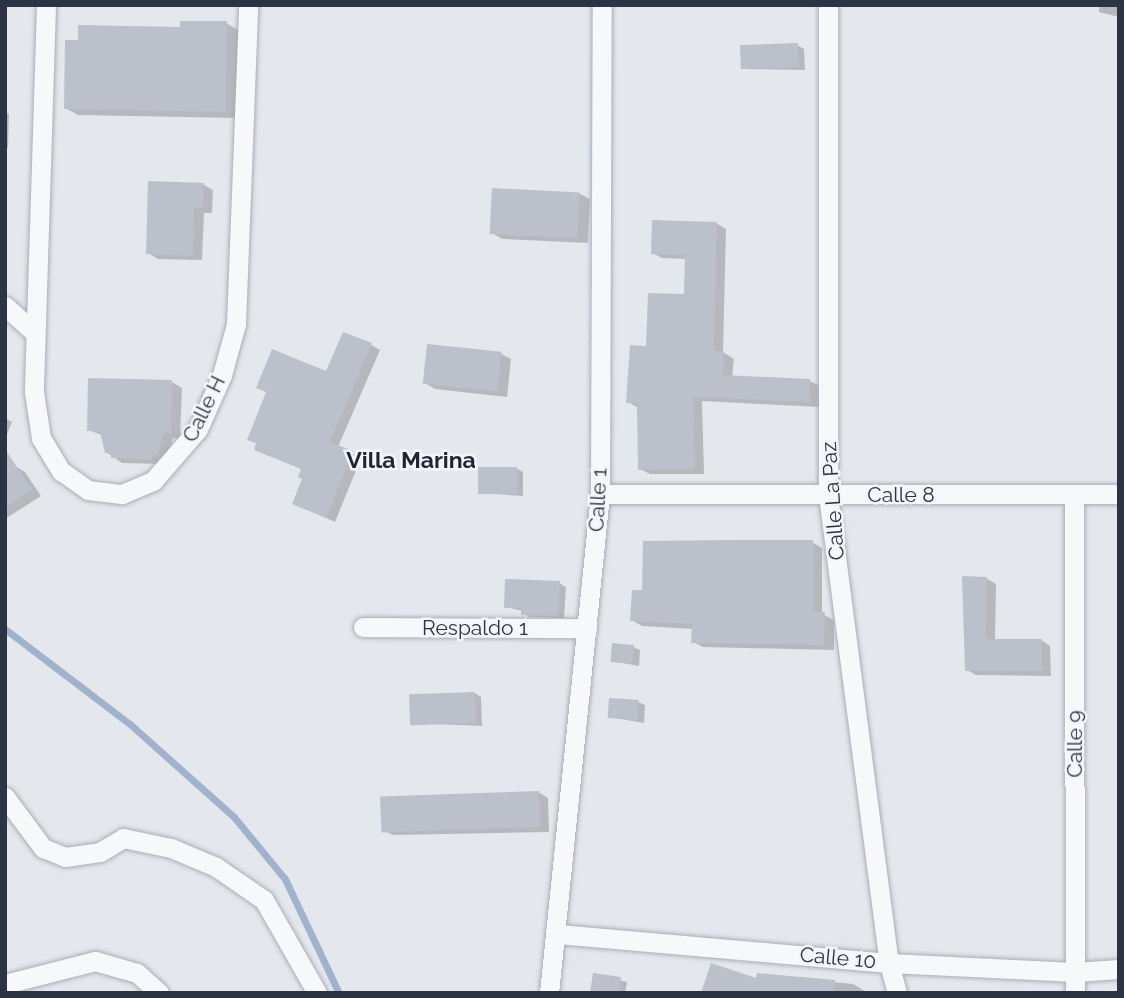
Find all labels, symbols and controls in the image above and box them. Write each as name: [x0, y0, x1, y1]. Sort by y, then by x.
street label: Calle H: [177, 372, 231, 446]
street label: Calle La Paz: [816, 441, 850, 561]
district label: Villa Marina: [346, 446, 476, 474]
street label: Calle 1: [584, 467, 612, 533]
street label: Calle 8: [867, 482, 935, 508]
street label: Respaldo 1: [422, 615, 528, 641]
street label: Calle 9: [1062, 710, 1088, 778]
street label: Calle 10: [799, 942, 877, 974]

